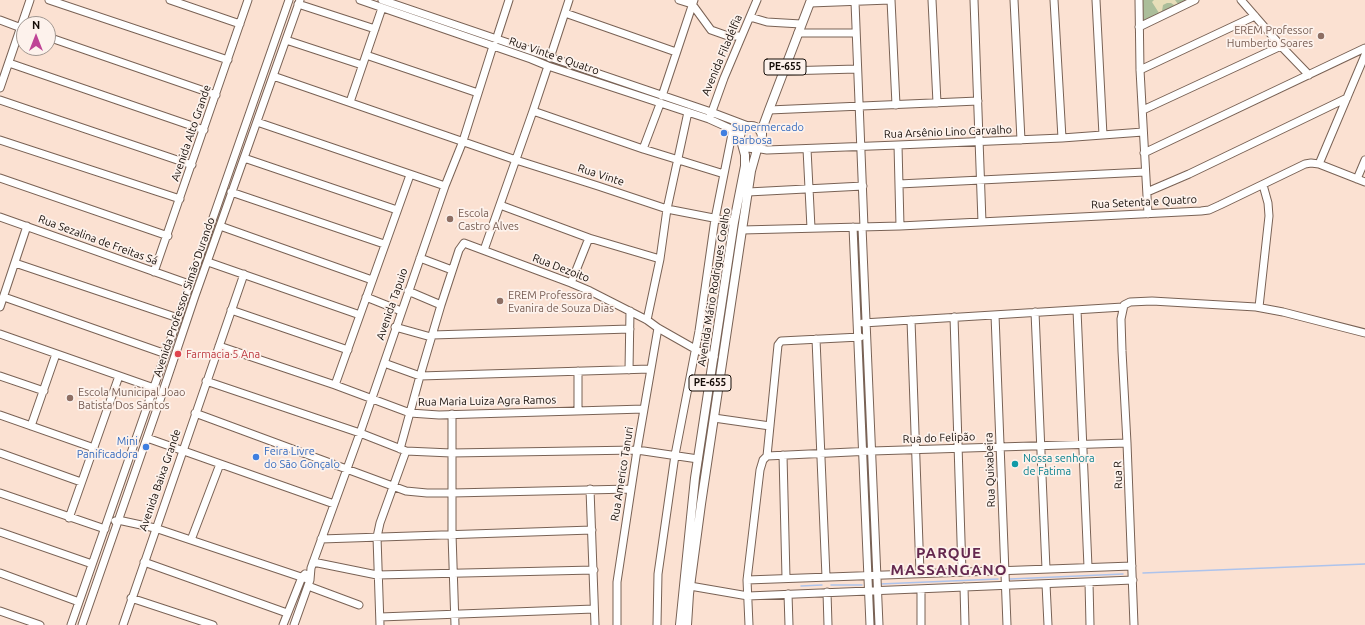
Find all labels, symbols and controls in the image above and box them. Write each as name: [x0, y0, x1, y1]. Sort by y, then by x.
street label: Avenida Filadélfia: [699, 12, 745, 98]
north arrow: [16, 16, 56, 56]
text: N: [32, 19, 40, 31]
place label: EREM Professor Humberto Soares: [1227, 23, 1313, 49]
marker: EREM Professor Humberto Soares: [1316, 31, 1326, 41]
street label: Rua Vinte e Quatro: [507, 34, 601, 78]
road number: PE-655: [764, 59, 806, 75]
street label: Avenida Alto Grande: [168, 83, 214, 183]
place label: Supermercado Barbosa: [732, 120, 804, 146]
street label: Rua Arsênio Lino Carvalho: [884, 123, 1012, 141]
marker: Supermercado Barbosa: [719, 128, 729, 138]
street label: Rua Vinte: [576, 161, 626, 189]
street label: Rua Setenta e Quatro: [1091, 193, 1197, 211]
place label: Escola Castro Alves: [458, 206, 519, 232]
street label: Avenida Mário Rodrigues Coelho: [695, 207, 733, 367]
street label: Rua Sezalina de Freitas Sá: [37, 212, 159, 268]
marker: Escola Castro Alves: [445, 214, 455, 224]
street label: Avenida Professor Simão Durando: [150, 216, 218, 378]
street label: Rua Dezoito: [531, 251, 591, 285]
street label: Avenida Tapuio: [374, 266, 410, 342]
place label: EREM Professora Evanira de Souza Dias: [508, 288, 614, 314]
marker: EREM Professora Evanira de Souza Dias: [495, 296, 505, 306]
place label: Farmacia 5 Ana: [186, 347, 260, 361]
marker: Farmacia 5 Ana: [173, 349, 183, 359]
road number: PE-655: [689, 375, 731, 391]
place label: Escola Municipal Joao Batista Dos Santos: [78, 385, 186, 411]
marker: Escola Municipal Joao Batista Dos Santos: [65, 393, 75, 403]
street label: Rua Maria Luiza Agra Ramos: [418, 393, 556, 409]
street label: Rua Americo Tanuri: [608, 426, 636, 522]
street label: Avenida Baixa Grande: [136, 427, 184, 533]
street label: Rua do Felipão: [902, 430, 976, 446]
street label: Rua Quixabeira: [982, 432, 998, 508]
place label: Mini Panificadora: [77, 434, 138, 460]
marker: Mini Panificadora: [141, 442, 151, 452]
place label: Feira Livre do São Gonçalo: [264, 444, 340, 470]
place label: Nossa senhora de Fatima: [1023, 451, 1095, 477]
marker: Feira Livre do São Gonçalo: [251, 452, 261, 462]
marker: Nossa senhora de Fatima: [1010, 459, 1020, 469]
street label: Rua R: [1111, 461, 1125, 489]
district label: PARQUE MASSANGANO: [891, 544, 1007, 579]

